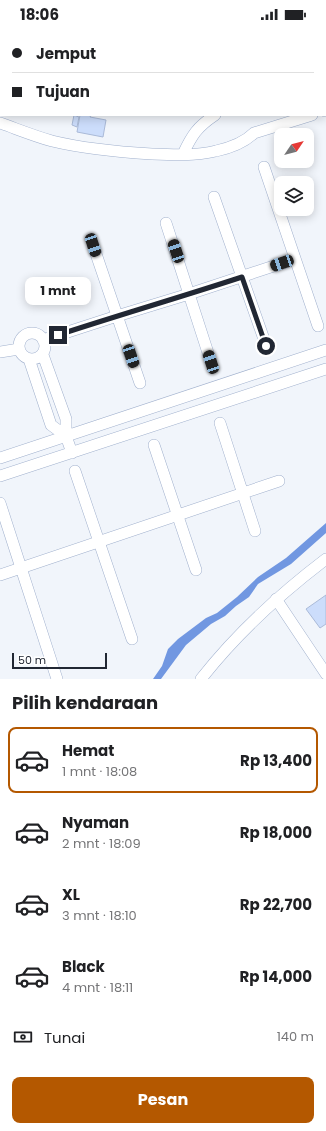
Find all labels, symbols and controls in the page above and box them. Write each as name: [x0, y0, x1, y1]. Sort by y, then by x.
text: 18:06: [20, 4, 59, 25]
text: Jemput: [36, 43, 96, 64]
text: Tujuan: [36, 81, 90, 102]
north arrow: [274, 128, 314, 168]
map controls: [274, 128, 314, 216]
button: layers: [274, 176, 314, 216]
car: [84, 232, 102, 258]
car: [167, 238, 185, 264]
car: [269, 253, 295, 273]
callout: 1 mnt: [25, 277, 91, 305]
text: 1 mnt: [40, 281, 76, 300]
route end: [49, 326, 67, 344]
route start: [257, 337, 275, 355]
car: [121, 343, 141, 369]
car: [202, 349, 220, 375]
scale bar: [12, 651, 107, 670]
text: 50 m: [18, 652, 46, 668]
text: Pilih kendaraan: [12, 690, 158, 715]
text: Hemat: [62, 740, 114, 761]
icon: car: [14, 742, 50, 778]
text: Rp 13,400: [240, 750, 312, 771]
text: 1 mnt · 18:08: [62, 762, 137, 781]
text: Nyaman: [62, 812, 129, 833]
icon: car: [14, 814, 50, 850]
text: Rp 18,000: [240, 822, 312, 843]
text: 2 mnt · 18:09: [62, 834, 141, 853]
text: XL: [62, 884, 80, 905]
icon: car: [14, 886, 50, 922]
text: Rp 22,700: [240, 894, 312, 915]
text: 3 mnt · 18:10: [62, 906, 137, 925]
text: Black: [62, 956, 105, 977]
icon: car: [14, 958, 50, 994]
text: Rp 14,000: [239, 966, 312, 987]
text: 4 mnt · 18:11: [62, 978, 133, 997]
icon: cash: [12, 1026, 34, 1048]
text: Tunai: [44, 1027, 85, 1048]
text: 140 m: [277, 1027, 314, 1046]
button: Pesan: [12, 1077, 314, 1123]

